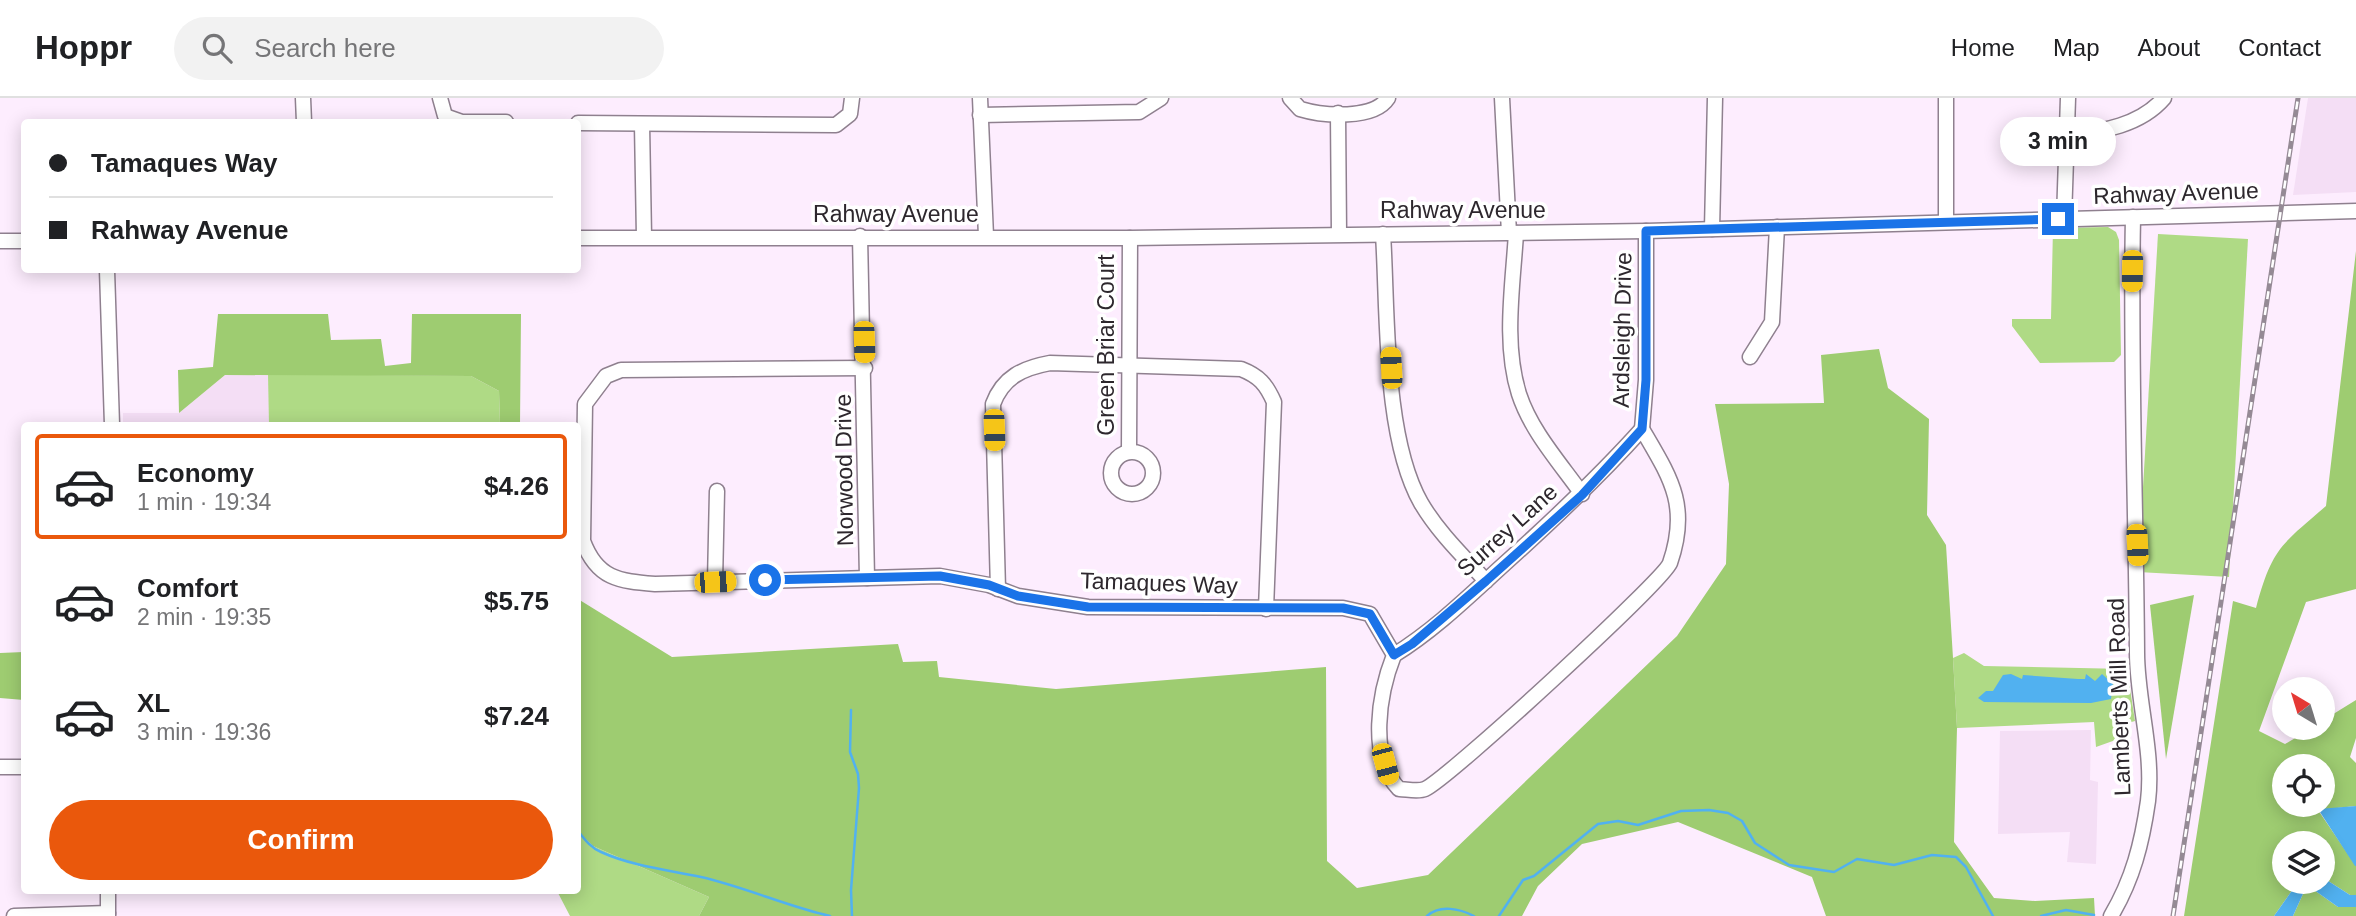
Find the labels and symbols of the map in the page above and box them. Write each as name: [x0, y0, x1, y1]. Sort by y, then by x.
callout: 3 min: [2000, 117, 2116, 166]
street label: Rahway Avenue: [2093, 177, 2259, 209]
street label: Rahway Avenue: [1380, 197, 1546, 223]
street label: Rahway Avenue: [813, 201, 979, 227]
route end: [2042, 203, 2074, 235]
car: [2122, 250, 2143, 292]
street label: Ardsleigh Drive: [1608, 252, 1636, 408]
street label: Green Briar Court: [1093, 254, 1119, 436]
car: [853, 321, 876, 363]
car: [1380, 346, 1403, 390]
street label: Norwood Drive: [830, 394, 858, 546]
car: [983, 409, 1006, 451]
street label: Surrey Lane: [1452, 478, 1562, 582]
car: [2126, 523, 2149, 567]
route start: [749, 564, 781, 596]
street label: Tamaques Way: [1080, 567, 1239, 599]
car: [694, 571, 737, 593]
street label: Lamberts Mill Road: [2103, 598, 2135, 796]
north arrow: [2272, 677, 2334, 740]
car: [1370, 741, 1401, 787]

